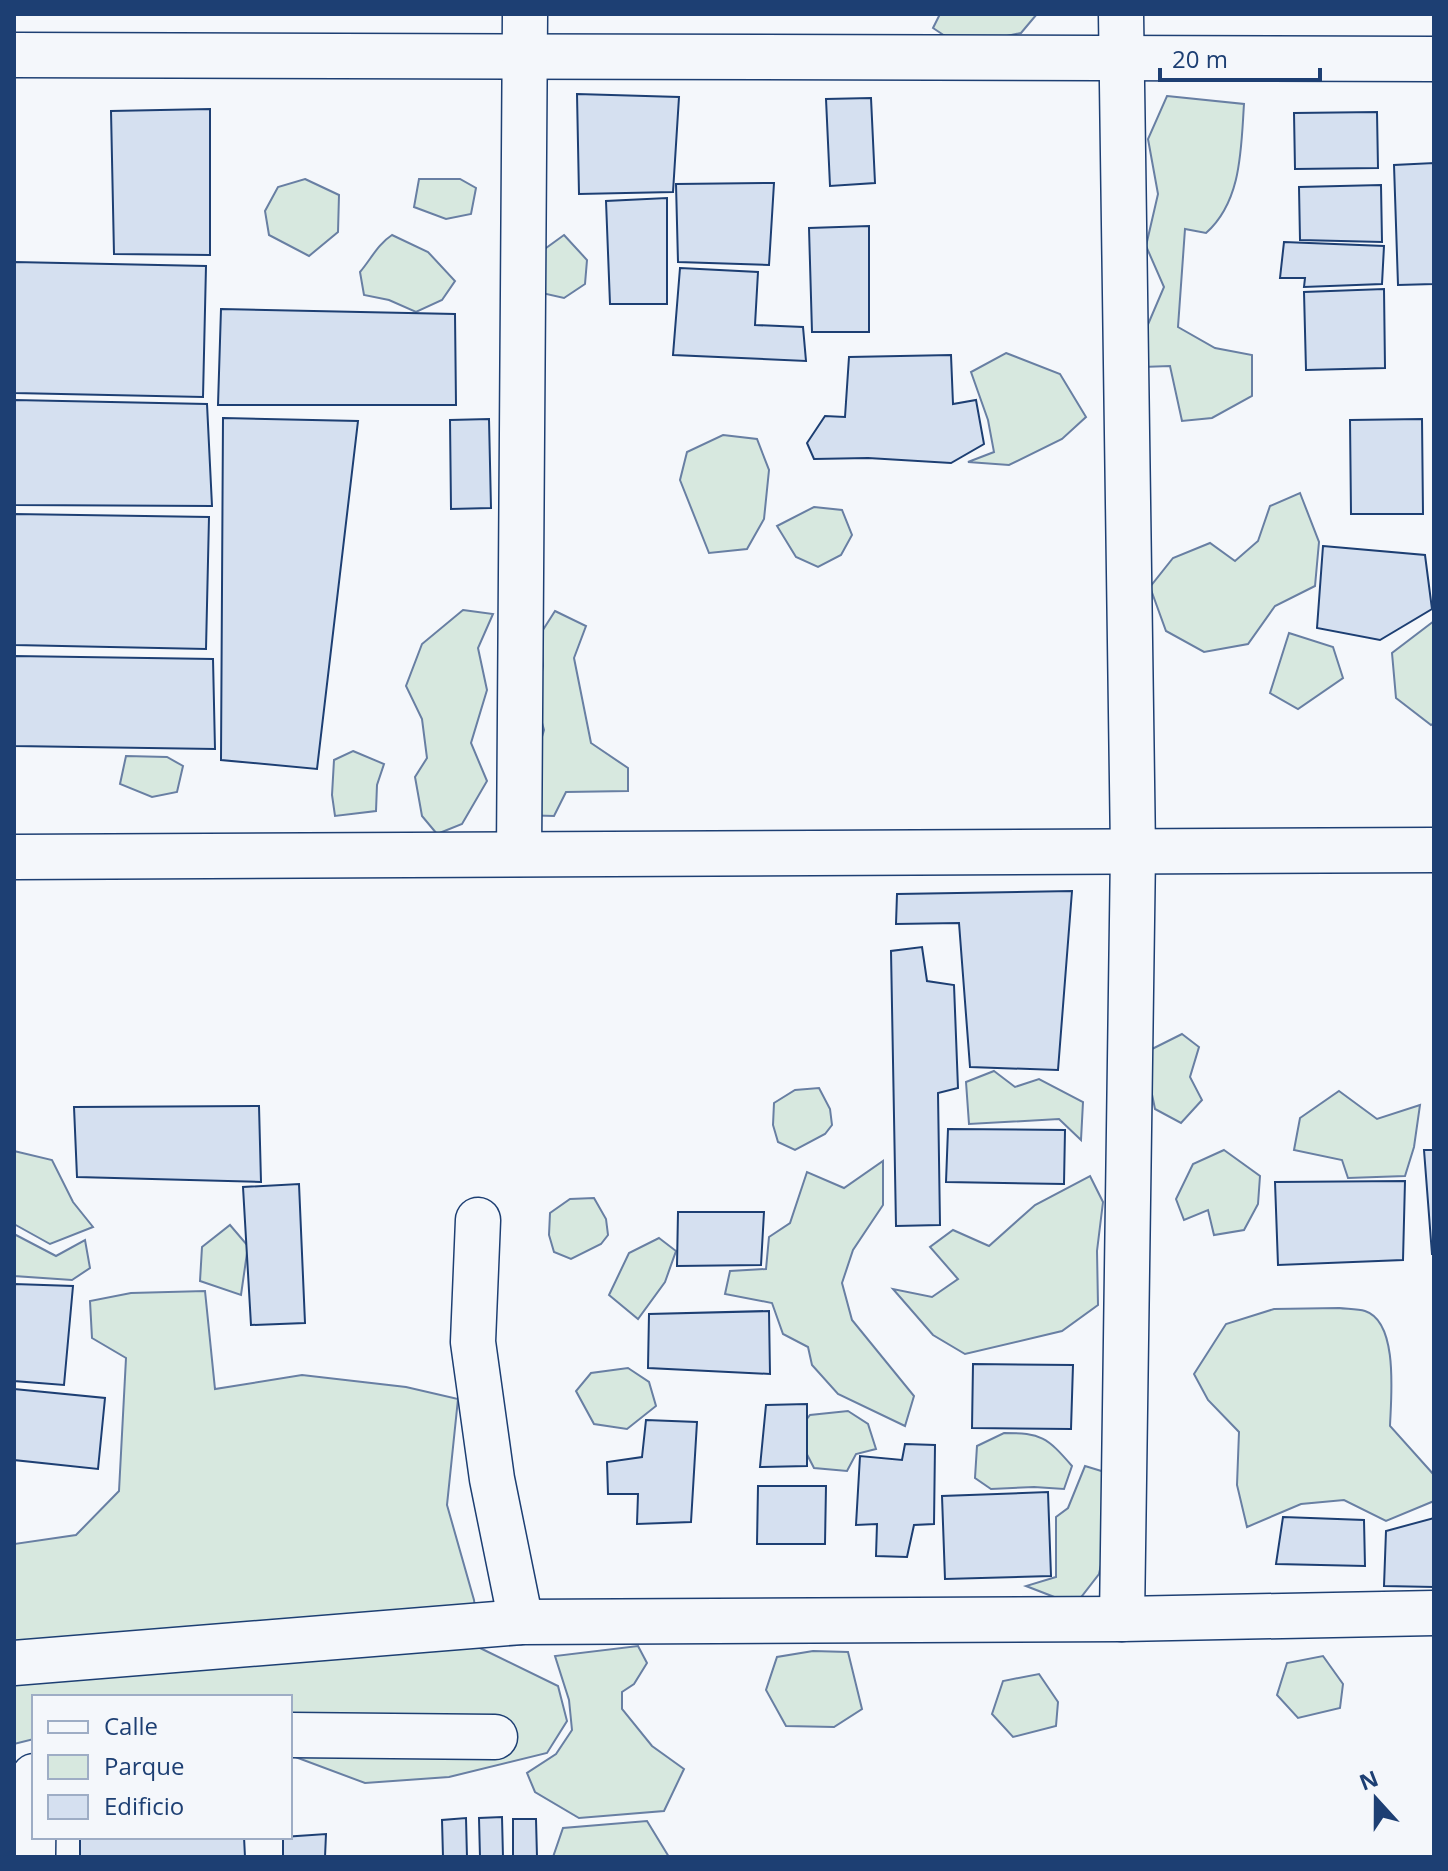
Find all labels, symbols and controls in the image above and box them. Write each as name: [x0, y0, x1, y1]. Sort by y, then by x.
scale bar: [1160, 32, 1320, 82]
text: 20 m: [1172, 42, 1228, 75]
legend: [32, 1695, 292, 1839]
text: Calle: [104, 1709, 158, 1742]
text: Parque: [104, 1749, 184, 1782]
north arrow: [1336, 1759, 1416, 1839]
text: N: [1355, 1762, 1382, 1797]
text: Edificio: [104, 1789, 184, 1822]

